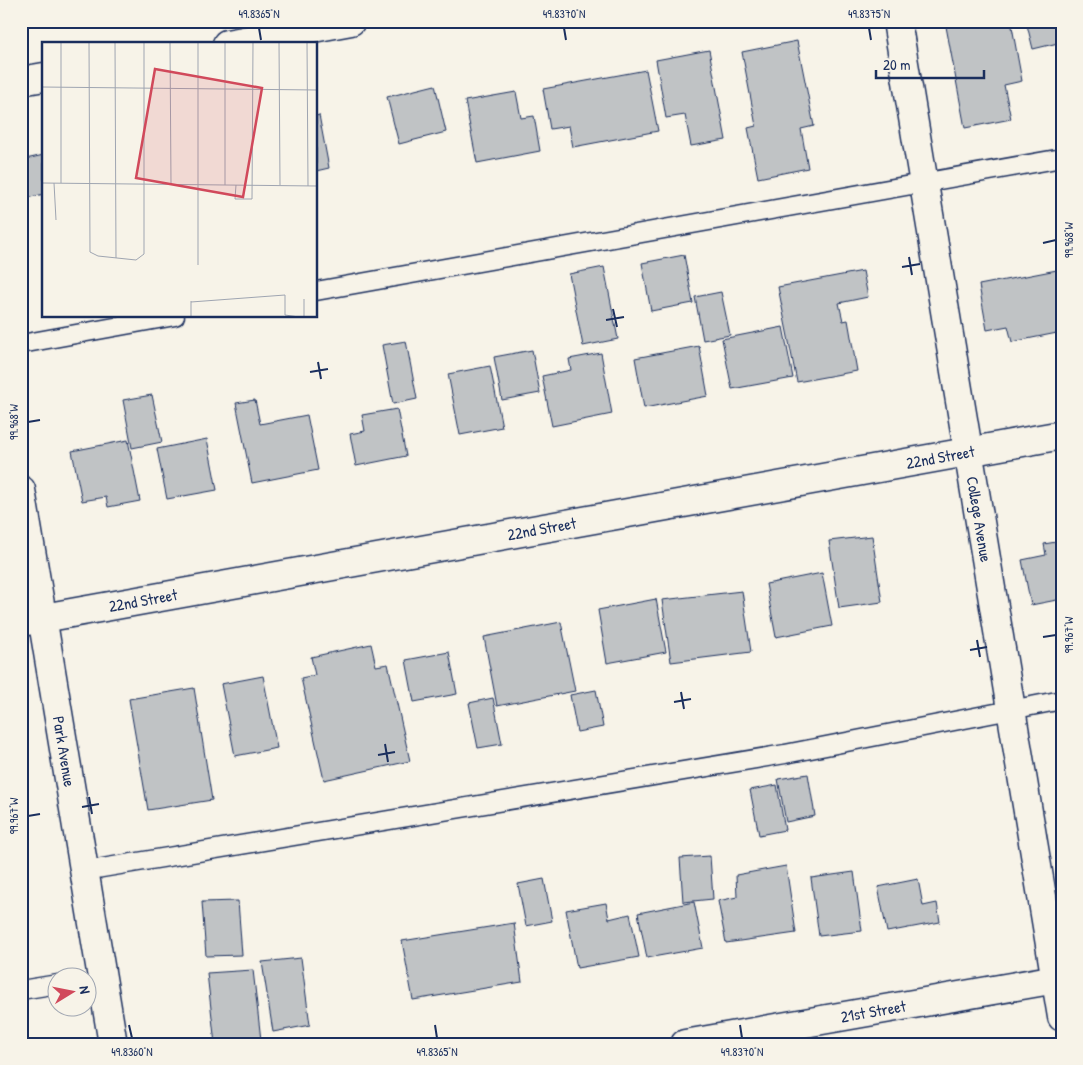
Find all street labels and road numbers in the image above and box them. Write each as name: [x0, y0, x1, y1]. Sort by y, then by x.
street label: 22nd Street: [904, 440, 977, 474]
street label: College Avenue: [962, 475, 998, 564]
street label: 22nd Street: [506, 511, 578, 545]
street label: 22nd Street: [107, 583, 180, 617]
street label: Park Avenue: [48, 715, 81, 789]
street label: 21st Street: [839, 994, 908, 1028]

